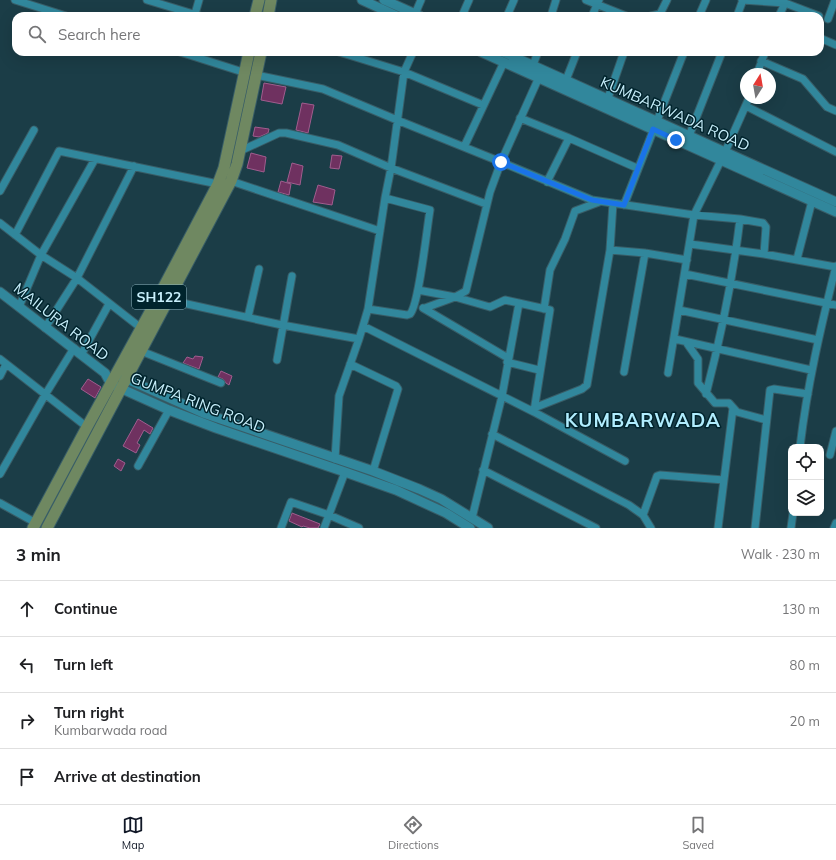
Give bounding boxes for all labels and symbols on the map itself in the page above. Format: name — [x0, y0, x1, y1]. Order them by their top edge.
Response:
north arrow — [740, 68, 776, 104]
street label: KUMBARWADA ROAD — [598, 72, 753, 155]
route end — [667, 131, 685, 149]
route start — [492, 153, 510, 171]
street label: MAILURA ROAD — [10, 279, 113, 365]
road number: SH122 — [132, 285, 186, 309]
street label: GUMPA RING ROAD — [128, 368, 268, 437]
district label: KUMBARWADA — [565, 408, 721, 432]

